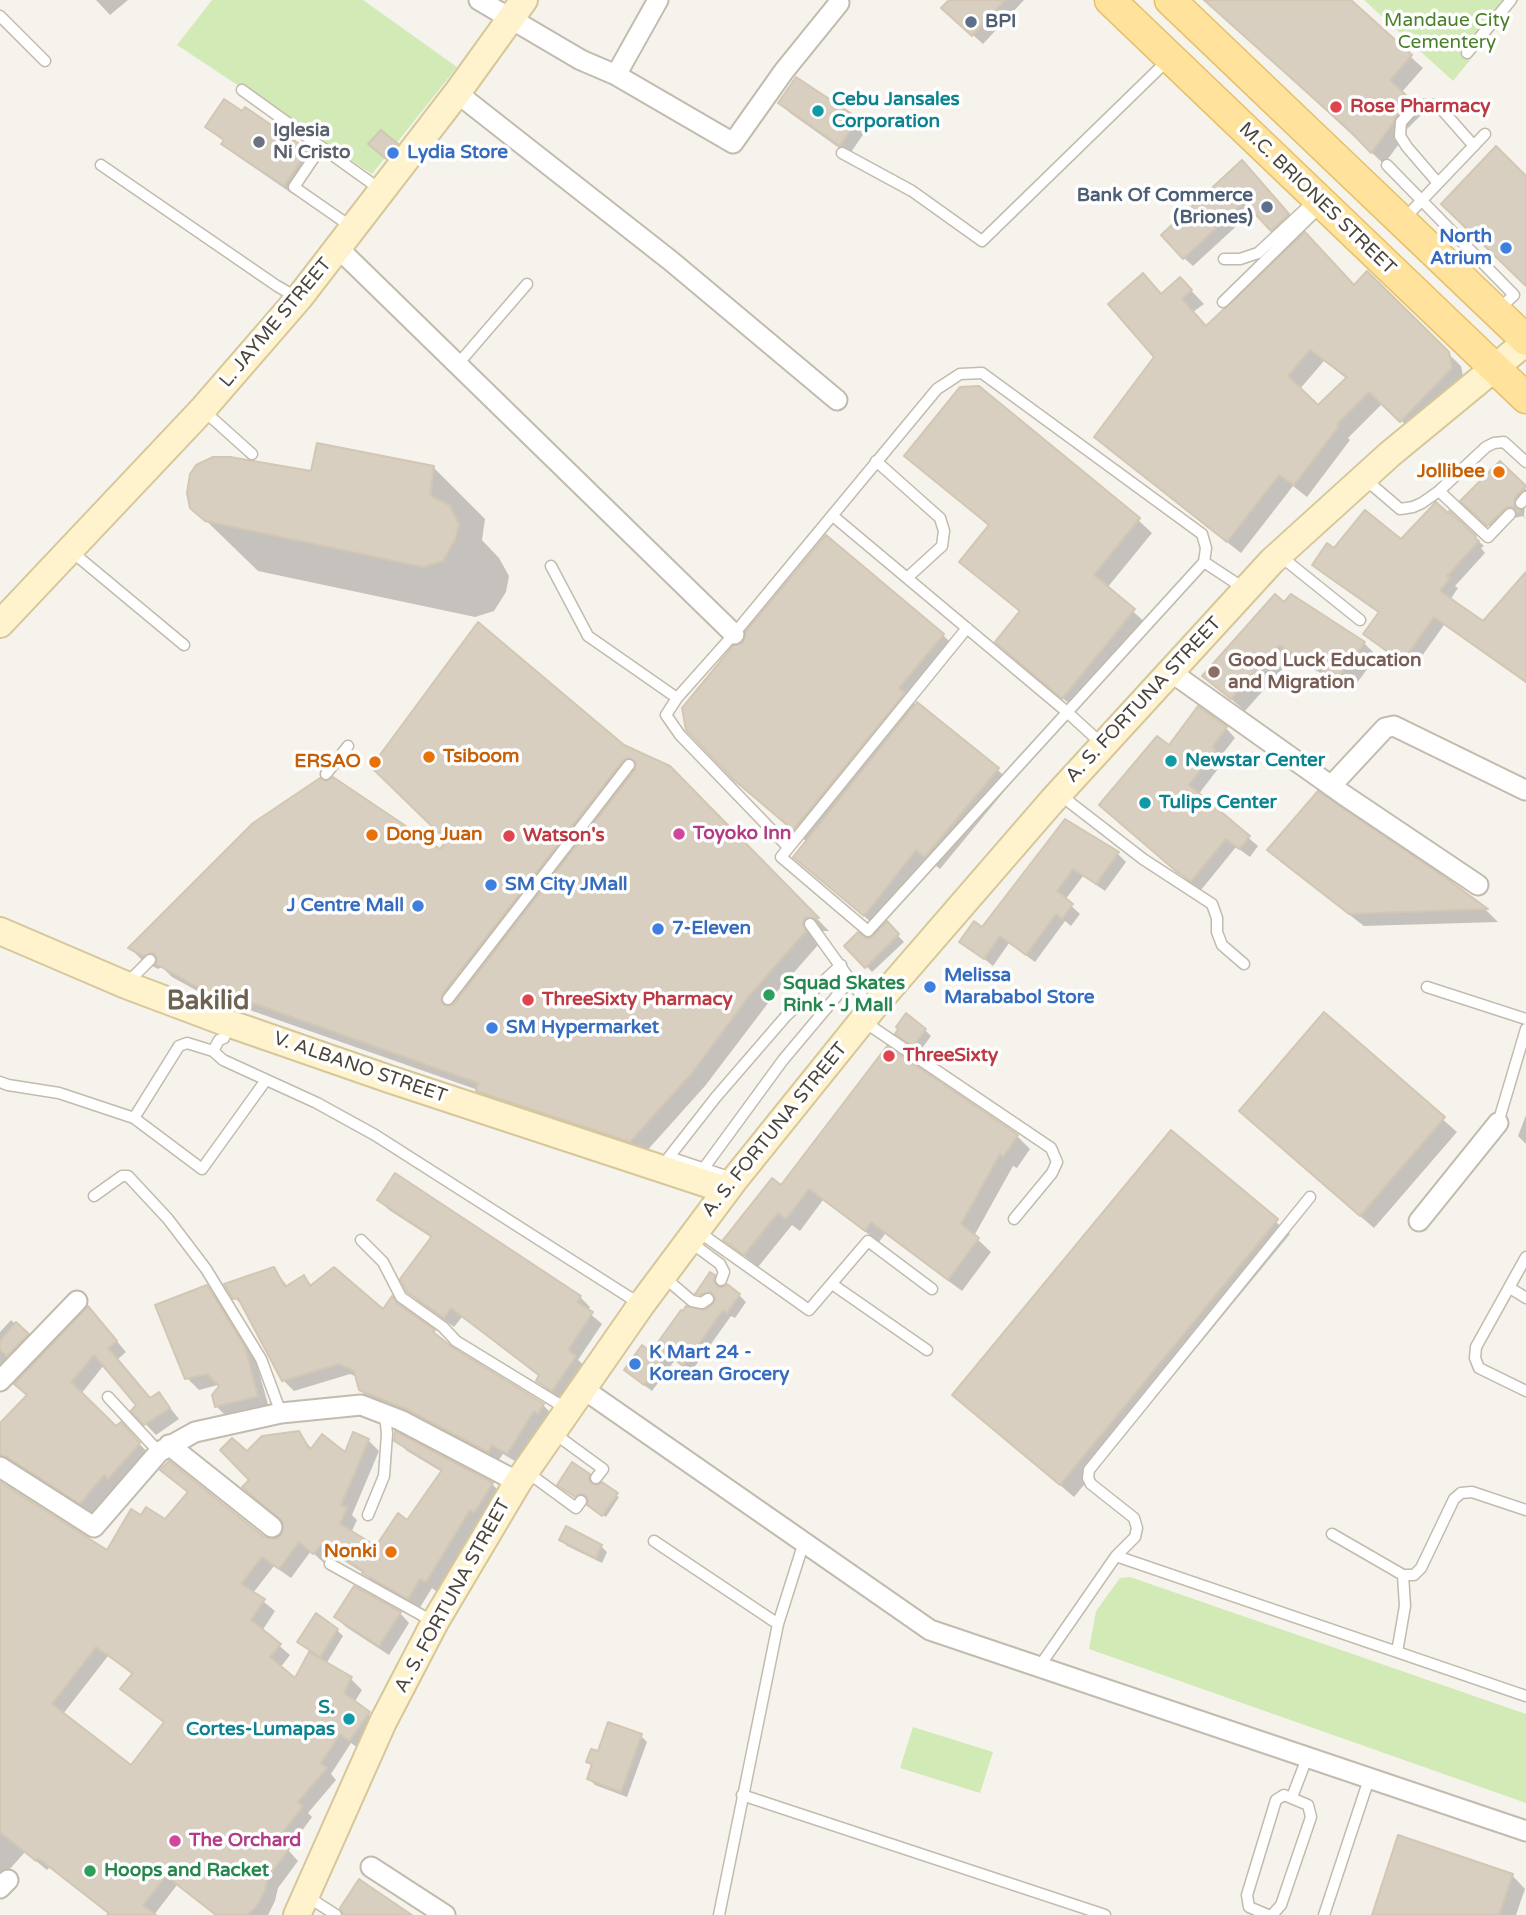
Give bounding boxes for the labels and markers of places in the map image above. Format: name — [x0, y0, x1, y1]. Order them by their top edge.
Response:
place label: BPI — [985, 11, 1016, 33]
marker: BPI — [963, 14, 979, 30]
place label: Cebu Jansales Corporation — [832, 89, 960, 133]
place label: Rose Pharmacy — [1350, 96, 1491, 118]
marker: Rose Pharmacy — [1328, 99, 1344, 115]
marker: Cebu Jansales Corporation — [810, 103, 826, 119]
place label: Iglesia Ni Cristo — [273, 120, 351, 164]
marker: Iglesia Ni Cristo — [251, 134, 267, 150]
place label: Lydia Store — [407, 142, 508, 164]
marker: Lydia Store — [385, 145, 401, 161]
place label: Bank Of Commerce (Briones) — [1077, 185, 1253, 229]
marker: Bank Of Commerce (Briones) — [1259, 199, 1275, 215]
place label: North Atrium — [1430, 226, 1492, 270]
marker: North Atrium — [1498, 240, 1514, 256]
place label: Jollibee — [1417, 461, 1485, 483]
marker: Jollibee — [1491, 464, 1507, 480]
place label: Good Luck Education and Migration — [1228, 650, 1421, 694]
marker: Good Luck Education and Migration — [1206, 664, 1222, 680]
place label: Tsiboom — [443, 746, 520, 768]
marker: Tsiboom — [421, 749, 437, 765]
place label: Newstar Center — [1185, 750, 1325, 772]
place label: ERSAO — [294, 751, 361, 773]
marker: Newstar Center — [1163, 753, 1179, 769]
marker: ERSAO — [367, 754, 383, 770]
place label: Tulips Center — [1159, 792, 1277, 814]
marker: Tulips Center — [1137, 795, 1153, 811]
place label: Toyoko Inn — [693, 823, 791, 845]
place label: Dong Juan — [386, 824, 483, 846]
place label: Watson's — [523, 825, 605, 847]
marker: Toyoko Inn — [671, 826, 687, 842]
marker: Dong Juan — [364, 827, 380, 843]
marker: Watson's — [501, 828, 517, 844]
place label: SM City JMall — [505, 874, 628, 896]
marker: SM City JMall — [483, 877, 499, 893]
place label: J Centre Mall — [287, 895, 404, 917]
marker: J Centre Mall — [410, 898, 426, 914]
place label: 7-Eleven — [672, 918, 751, 940]
marker: 7-Eleven — [650, 921, 666, 937]
place label: Melissa Marababol Store — [944, 965, 1095, 1009]
place label: Squad Skates Rink - J Mall — [783, 973, 905, 1017]
marker: Melissa Marababol Store — [922, 979, 938, 995]
marker: Squad Skates Rink - J Mall — [761, 987, 777, 1003]
place label: ThreeSixty Pharmacy — [542, 989, 733, 1011]
marker: ThreeSixty Pharmacy — [520, 992, 536, 1008]
place label: SM Hypermarket — [506, 1017, 659, 1039]
marker: SM Hypermarket — [484, 1020, 500, 1036]
place label: ThreeSixty — [903, 1045, 998, 1067]
marker: ThreeSixty — [881, 1048, 897, 1064]
place label: K Mart 24 - Korean Grocery — [649, 1342, 789, 1386]
marker: K Mart 24 - Korean Grocery — [627, 1356, 643, 1372]
place label: Nonki — [324, 1541, 377, 1563]
marker: Nonki — [383, 1544, 399, 1560]
place label: S. Cortes-Lumapas — [186, 1697, 335, 1741]
marker: S. Cortes-Lumapas — [341, 1711, 357, 1727]
place label: The Orchard — [189, 1830, 301, 1852]
marker: The Orchard — [167, 1833, 183, 1849]
place label: Hoops and Racket — [104, 1860, 269, 1882]
marker: Hoops and Racket — [82, 1863, 98, 1879]

